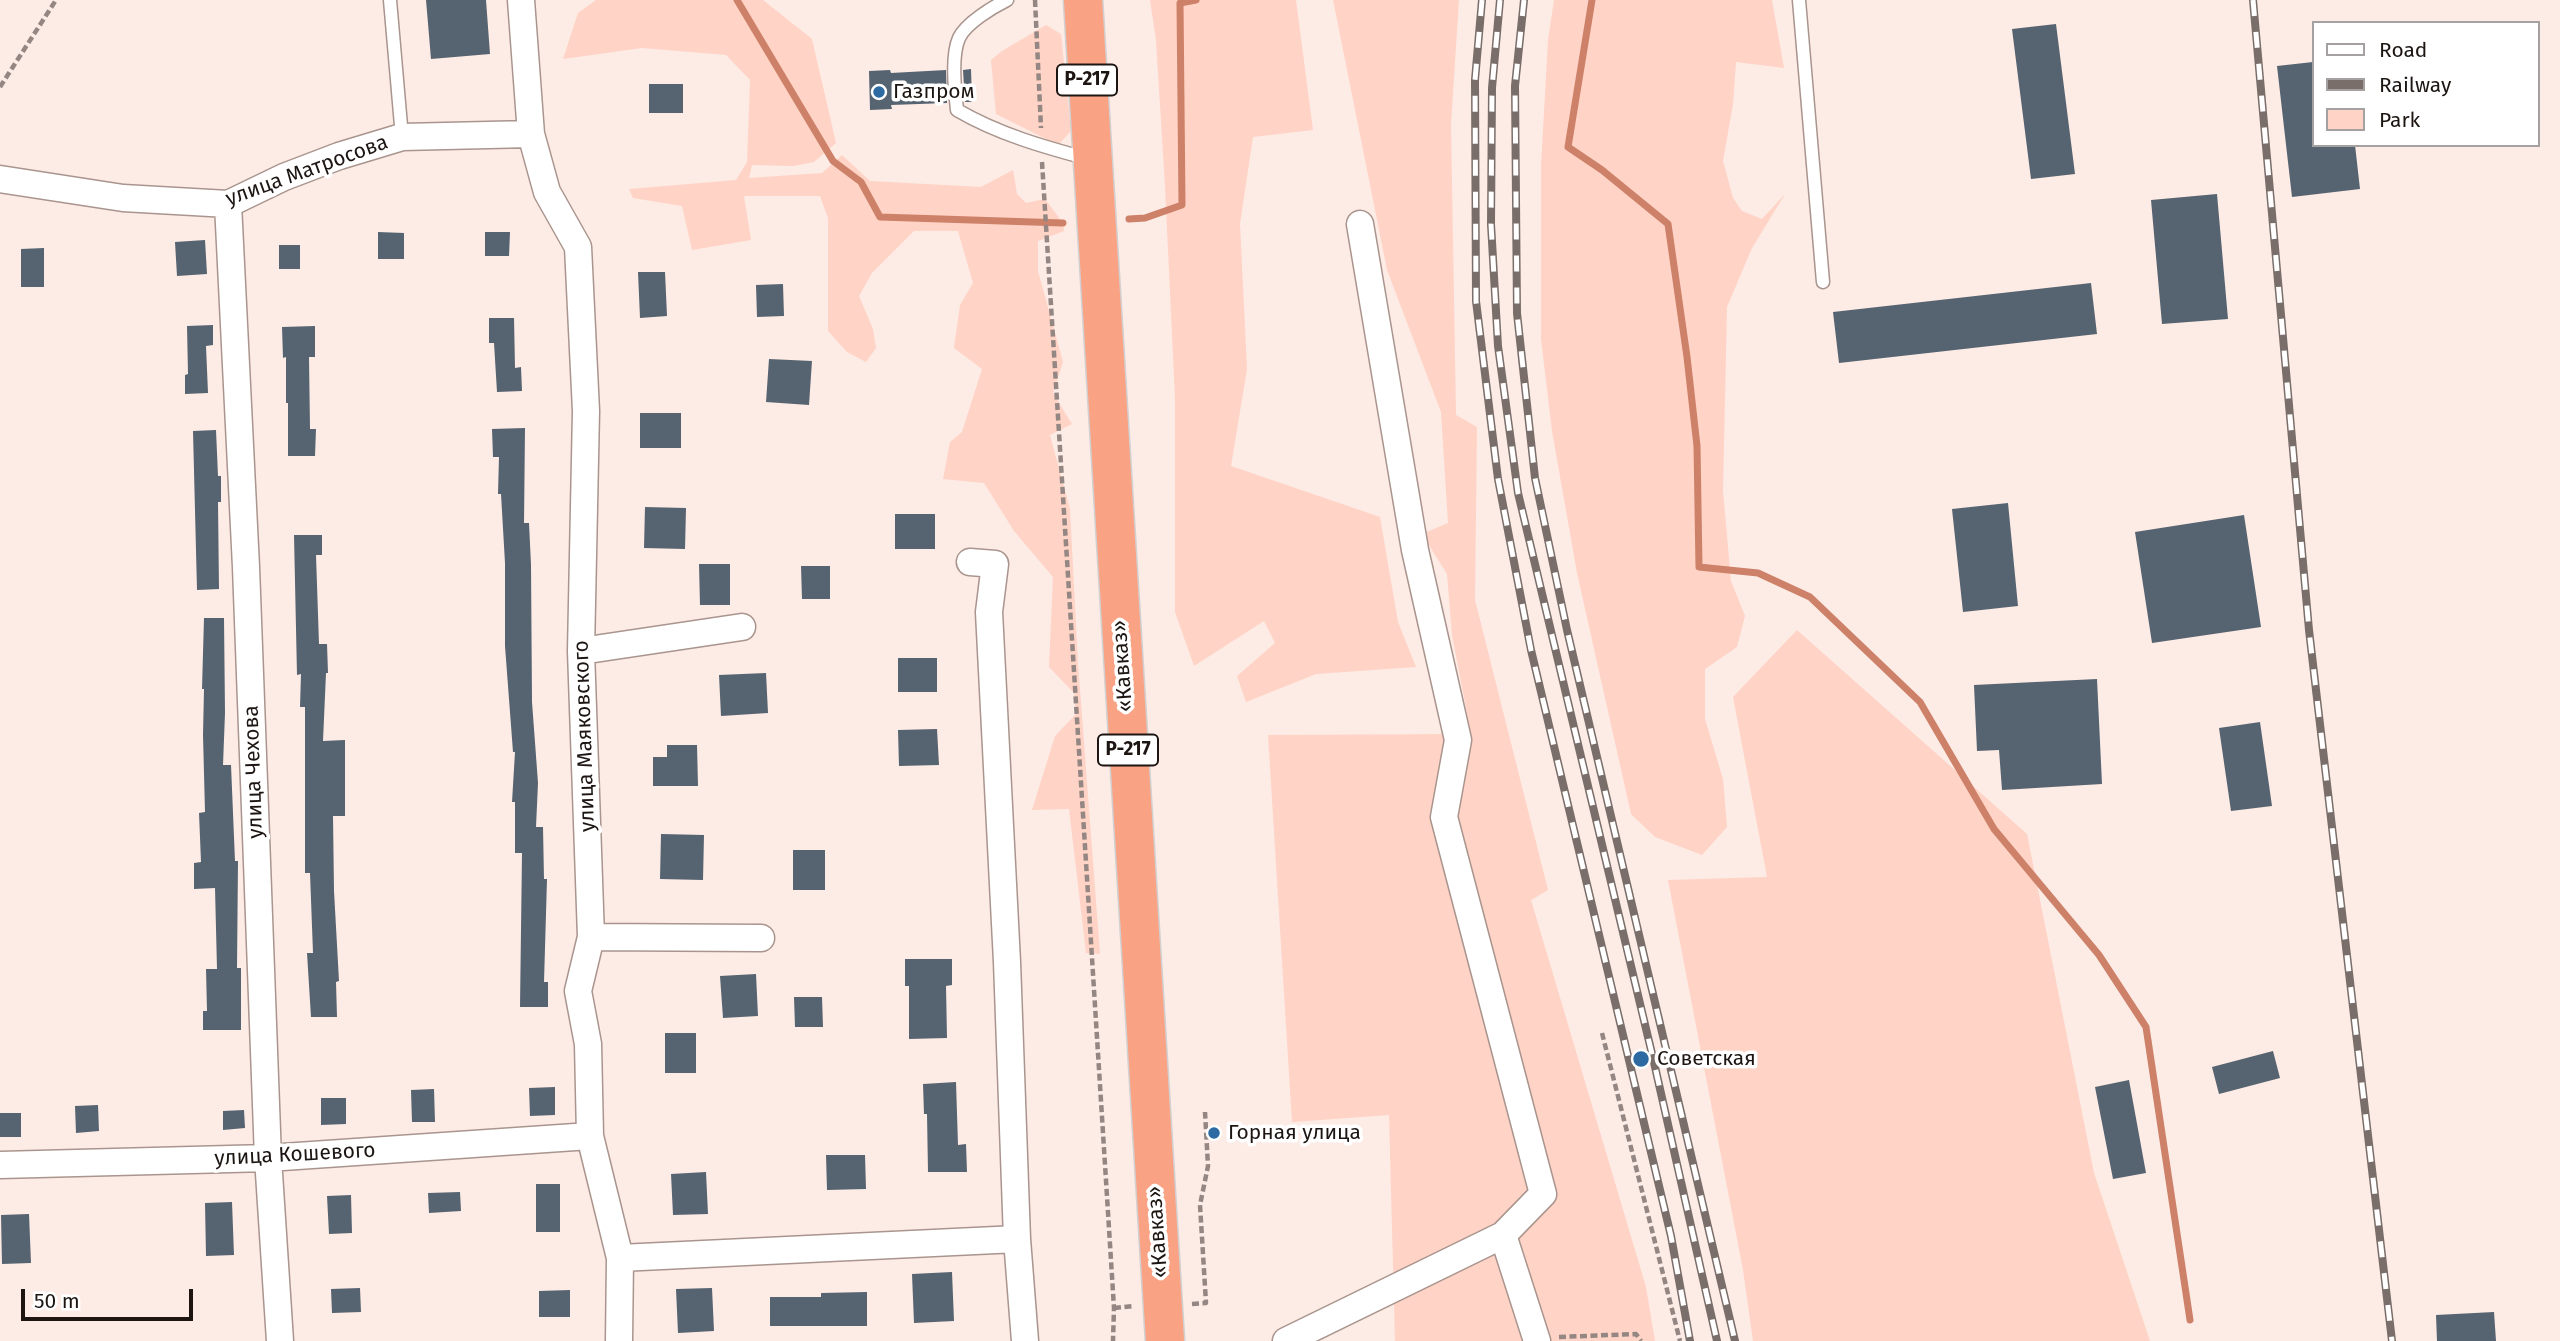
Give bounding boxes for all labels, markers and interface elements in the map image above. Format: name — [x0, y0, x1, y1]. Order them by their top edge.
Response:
legend — [2312, 21, 2539, 147]
text: Road — [2379, 37, 2427, 63]
road number: Р-217 — [1057, 64, 1117, 96]
text: Railway — [2379, 72, 2451, 98]
place label: Газпром — [893, 79, 975, 105]
marker: Газпром — [871, 84, 887, 100]
text: Park — [2379, 107, 2420, 133]
street label: улица Матросова — [223, 130, 391, 212]
street label: «Кавказ» — [1107, 619, 1139, 713]
street label: улица Маяковского — [569, 640, 601, 832]
street label: улица Чехова — [239, 705, 269, 839]
road number: Р-217 — [1098, 734, 1158, 765]
place label: Советская — [1657, 1046, 1756, 1072]
marker: Советская — [1631, 1049, 1651, 1069]
place label: Горная улица — [1228, 1120, 1361, 1146]
marker: Горная улица — [1206, 1125, 1222, 1141]
street label: улица Кошевого — [214, 1138, 376, 1172]
street label: «Кавказ» — [1142, 1185, 1174, 1279]
scale bar — [24, 1274, 196, 1318]
text: 50 m — [34, 1288, 80, 1314]

